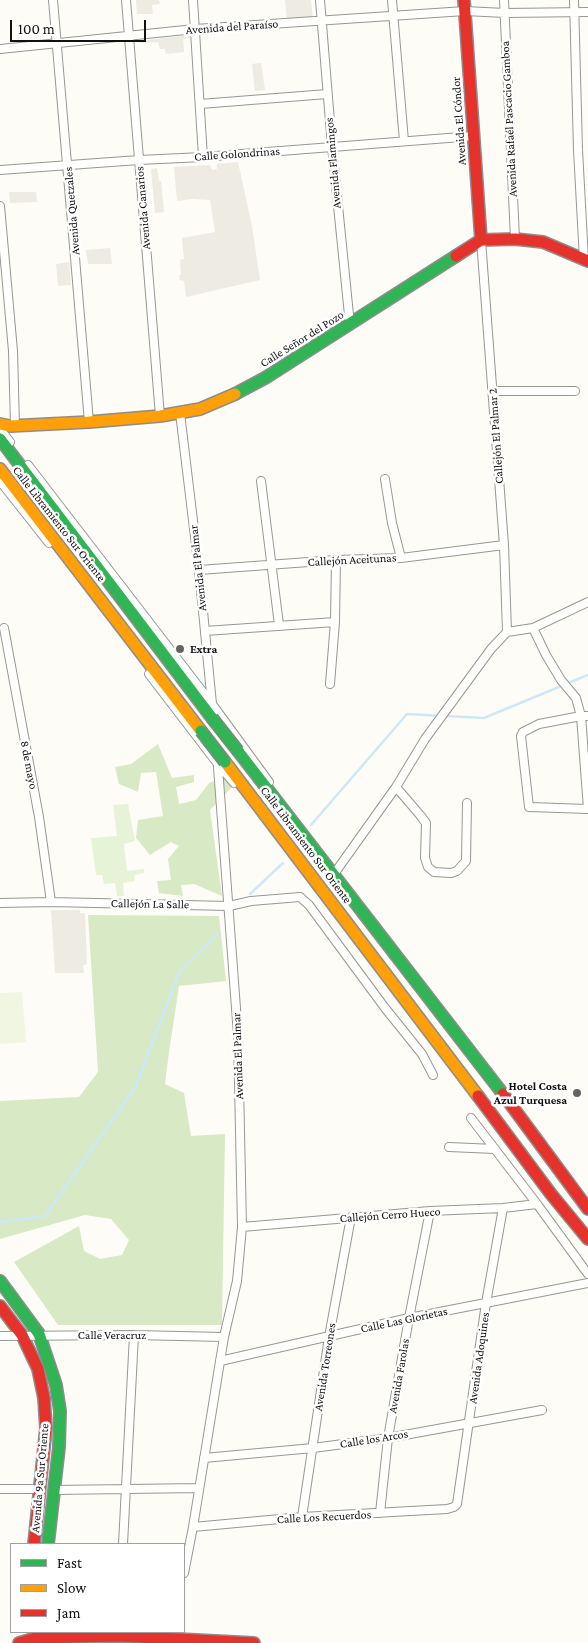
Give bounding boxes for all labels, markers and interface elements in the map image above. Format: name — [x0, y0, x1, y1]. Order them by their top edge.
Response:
scale bar — [12, 10, 149, 42]
street label: Avenida del Paraíso — [185, 17, 279, 37]
text: 100 m — [18, 21, 55, 37]
street label: Avenida Rafaél Pascacio Gamboa — [498, 41, 520, 197]
street label: Avenida El Cóndor — [449, 76, 469, 166]
street label: Avenida Flamingos — [322, 117, 344, 209]
street label: Calle Golondrinas — [194, 144, 280, 164]
street label: Avenida Quetzales — [61, 166, 83, 256]
street label: Avenida Canarios — [132, 166, 154, 250]
street label: Calle Señor del Pozo — [257, 307, 347, 371]
street label: Callejón El Palmar 2 — [485, 388, 507, 484]
street label: Calle Libramiento Sur Oriente — [9, 463, 109, 585]
street label: Avenida El Palmar — [186, 524, 210, 612]
street label: Callejón Aceitunas — [307, 550, 397, 570]
place label: Extra — [190, 642, 217, 656]
marker: Extra — [174, 643, 186, 655]
street label: 8 de mayo — [17, 740, 41, 790]
street label: Calle Libramiento Sur Oriente — [257, 784, 355, 906]
street label: Callejón La Salle — [111, 896, 189, 912]
street label: Avenida El Palmar — [229, 1012, 247, 1100]
place label: Hotel Costa Azul Turquesa — [494, 1079, 567, 1107]
marker: Hotel Costa Azul Turquesa — [571, 1087, 583, 1099]
street label: Callejón Cerro Hueco — [339, 1204, 441, 1226]
street label: Calle Las Glorietas — [359, 1304, 449, 1336]
street label: Avenida Adoquines — [465, 1311, 493, 1405]
street label: Avenida Torreones — [311, 1322, 339, 1412]
street label: Calle Veracruz — [78, 1328, 146, 1342]
street label: Avenida Farolas — [385, 1338, 413, 1414]
street label: Avenida 9a Sur Oriente — [28, 1423, 52, 1533]
street label: Calle los Arcos — [339, 1427, 409, 1451]
street label: Calle Los Recuerdos — [276, 1507, 372, 1527]
legend — [10, 1543, 185, 1633]
text: Fast — [57, 1555, 82, 1571]
text: Slow — [57, 1580, 86, 1596]
text: Jam — [57, 1605, 80, 1621]

